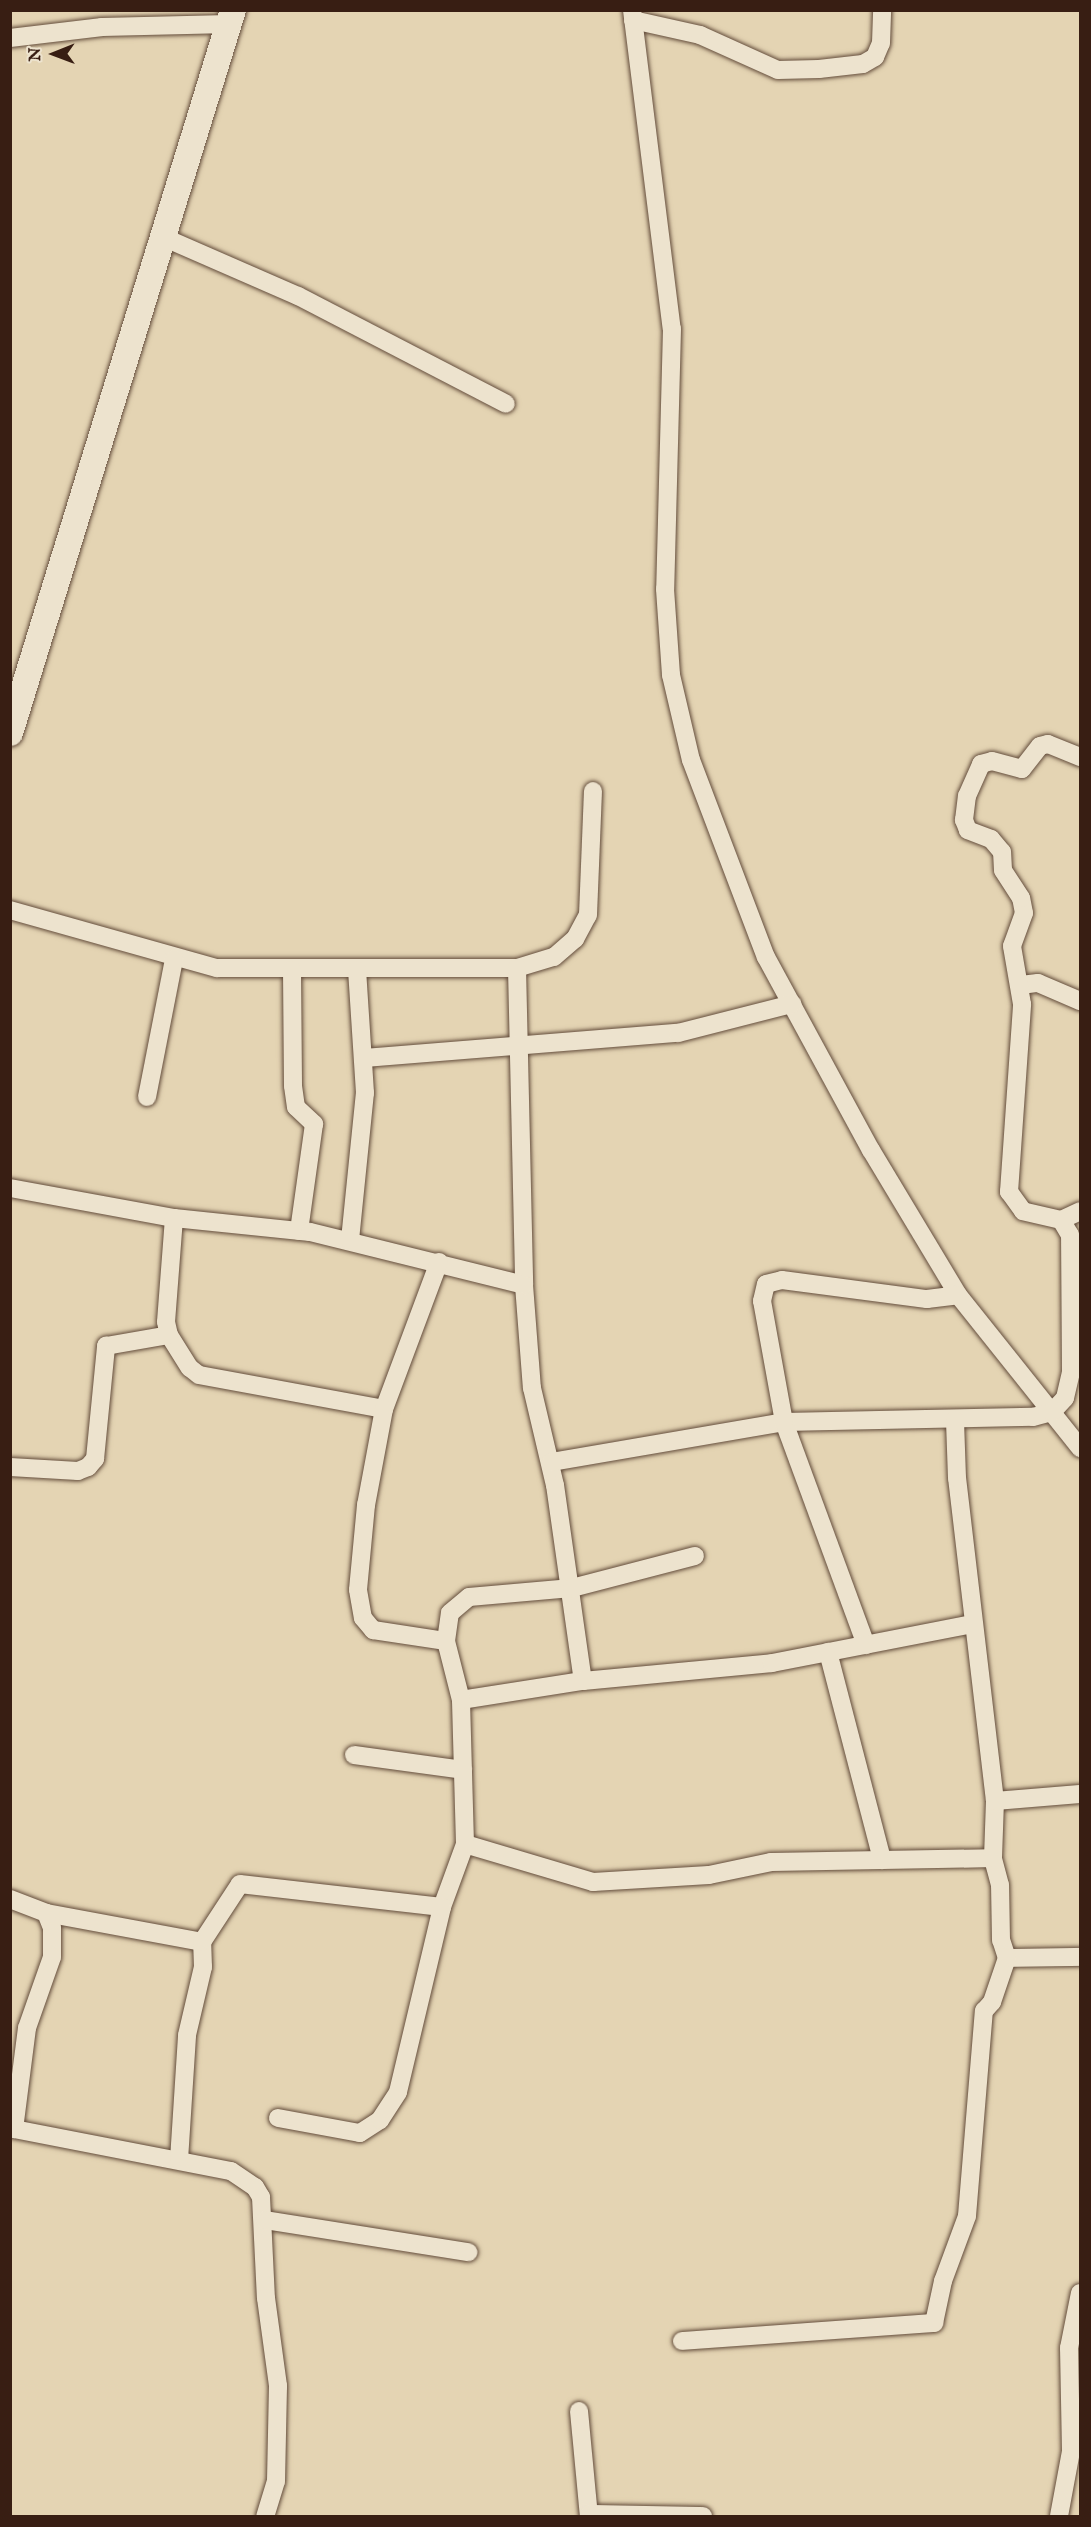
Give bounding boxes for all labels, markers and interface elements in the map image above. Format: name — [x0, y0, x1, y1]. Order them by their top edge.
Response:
north arrow — [24, 24, 84, 84]
text: N — [26, 47, 46, 61]

